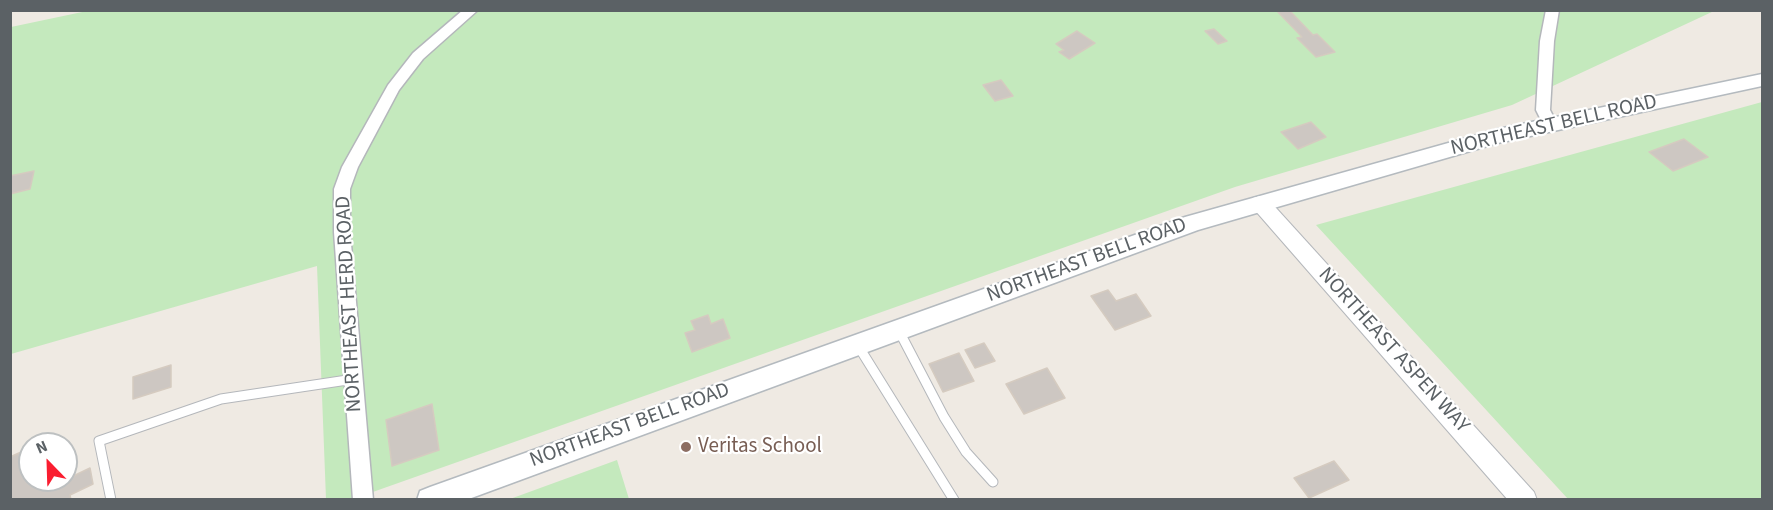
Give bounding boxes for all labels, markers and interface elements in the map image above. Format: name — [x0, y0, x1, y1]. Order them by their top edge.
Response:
street label: NORTHEAST BELL ROAD — [1448, 90, 1660, 162]
street label: NORTHEAST HERD ROAD — [332, 195, 368, 413]
street label: NORTHEAST BELL ROAD — [984, 213, 1190, 309]
street label: NORTHEAST ASPEN WAY — [1312, 263, 1474, 439]
street label: NORTHEAST BELL ROAD — [527, 378, 733, 474]
north arrow — [18, 432, 78, 492]
place label: Veritas School — [698, 434, 822, 460]
text: N — [33, 435, 51, 459]
marker: Veritas School — [679, 440, 693, 454]

